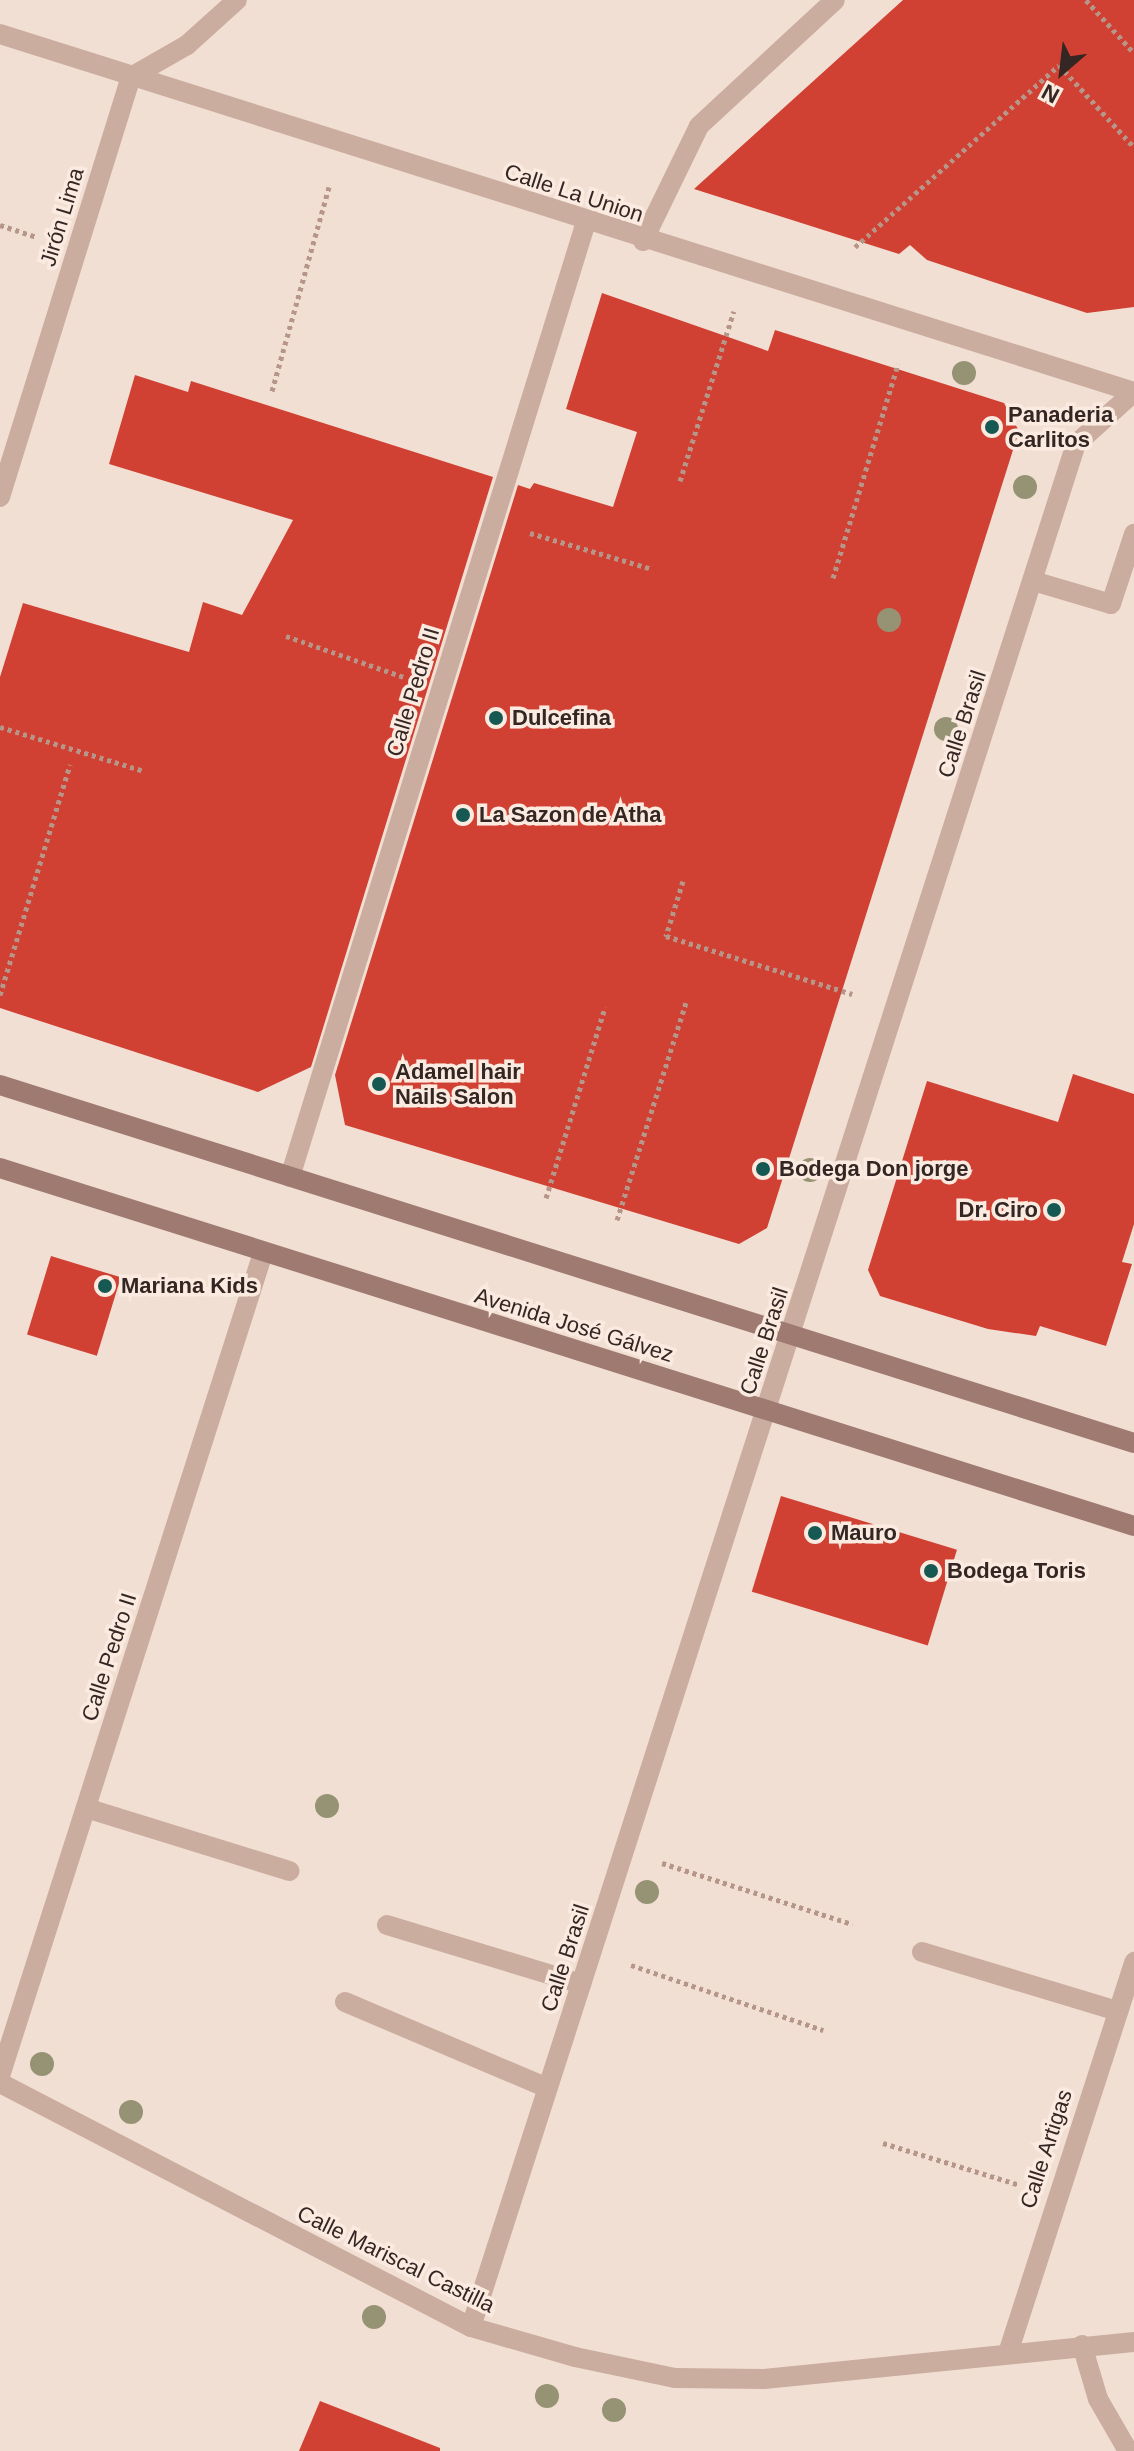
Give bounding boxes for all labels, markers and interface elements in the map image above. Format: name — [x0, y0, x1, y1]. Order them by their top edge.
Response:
north arrow — [1022, 32, 1102, 112]
text: N — [1038, 79, 1063, 108]
street label: Calle La Union — [501, 158, 647, 228]
street label: Jirón Lima — [35, 165, 89, 269]
place label: Panaderia Carlitos — [1008, 401, 1113, 452]
marker: Panaderia Carlitos — [983, 418, 1001, 436]
street label: Calle Pedro II — [381, 624, 445, 760]
street label: Calle Brasil — [932, 667, 992, 781]
place label: Dulcefina — [512, 705, 611, 731]
marker: Dulcefina — [487, 709, 505, 727]
place label: La Sazon de Atha — [479, 802, 662, 828]
marker: La Sazon de Atha — [454, 806, 472, 824]
place label: Adamel hair Nails Salon — [395, 1058, 521, 1110]
marker: Adamel hair Nails Salon — [370, 1075, 388, 1093]
place label: Bodega Don jorge — [779, 1156, 968, 1182]
marker: Bodega Don jorge — [754, 1160, 772, 1178]
place label: Dr. Ciro — [959, 1197, 1038, 1223]
marker: Dr. Ciro — [1045, 1201, 1063, 1219]
place label: Mariana Kids — [121, 1273, 258, 1299]
marker: Mariana Kids — [96, 1277, 114, 1295]
street label: Avenida José Gálvez — [472, 1282, 676, 1368]
street label: Calle Brasil — [734, 1284, 794, 1398]
place label: Mauro — [831, 1520, 897, 1546]
marker: Mauro — [806, 1524, 824, 1542]
place label: Bodega Toris — [947, 1558, 1086, 1584]
marker: Bodega Toris — [922, 1562, 940, 1580]
street label: Calle Pedro II — [76, 1590, 142, 1724]
street label: Calle Brasil — [535, 1901, 595, 2015]
street label: Calle Artigas — [1014, 2086, 1078, 2212]
street label: Calle Mariscal Castilla — [293, 2200, 499, 2318]

